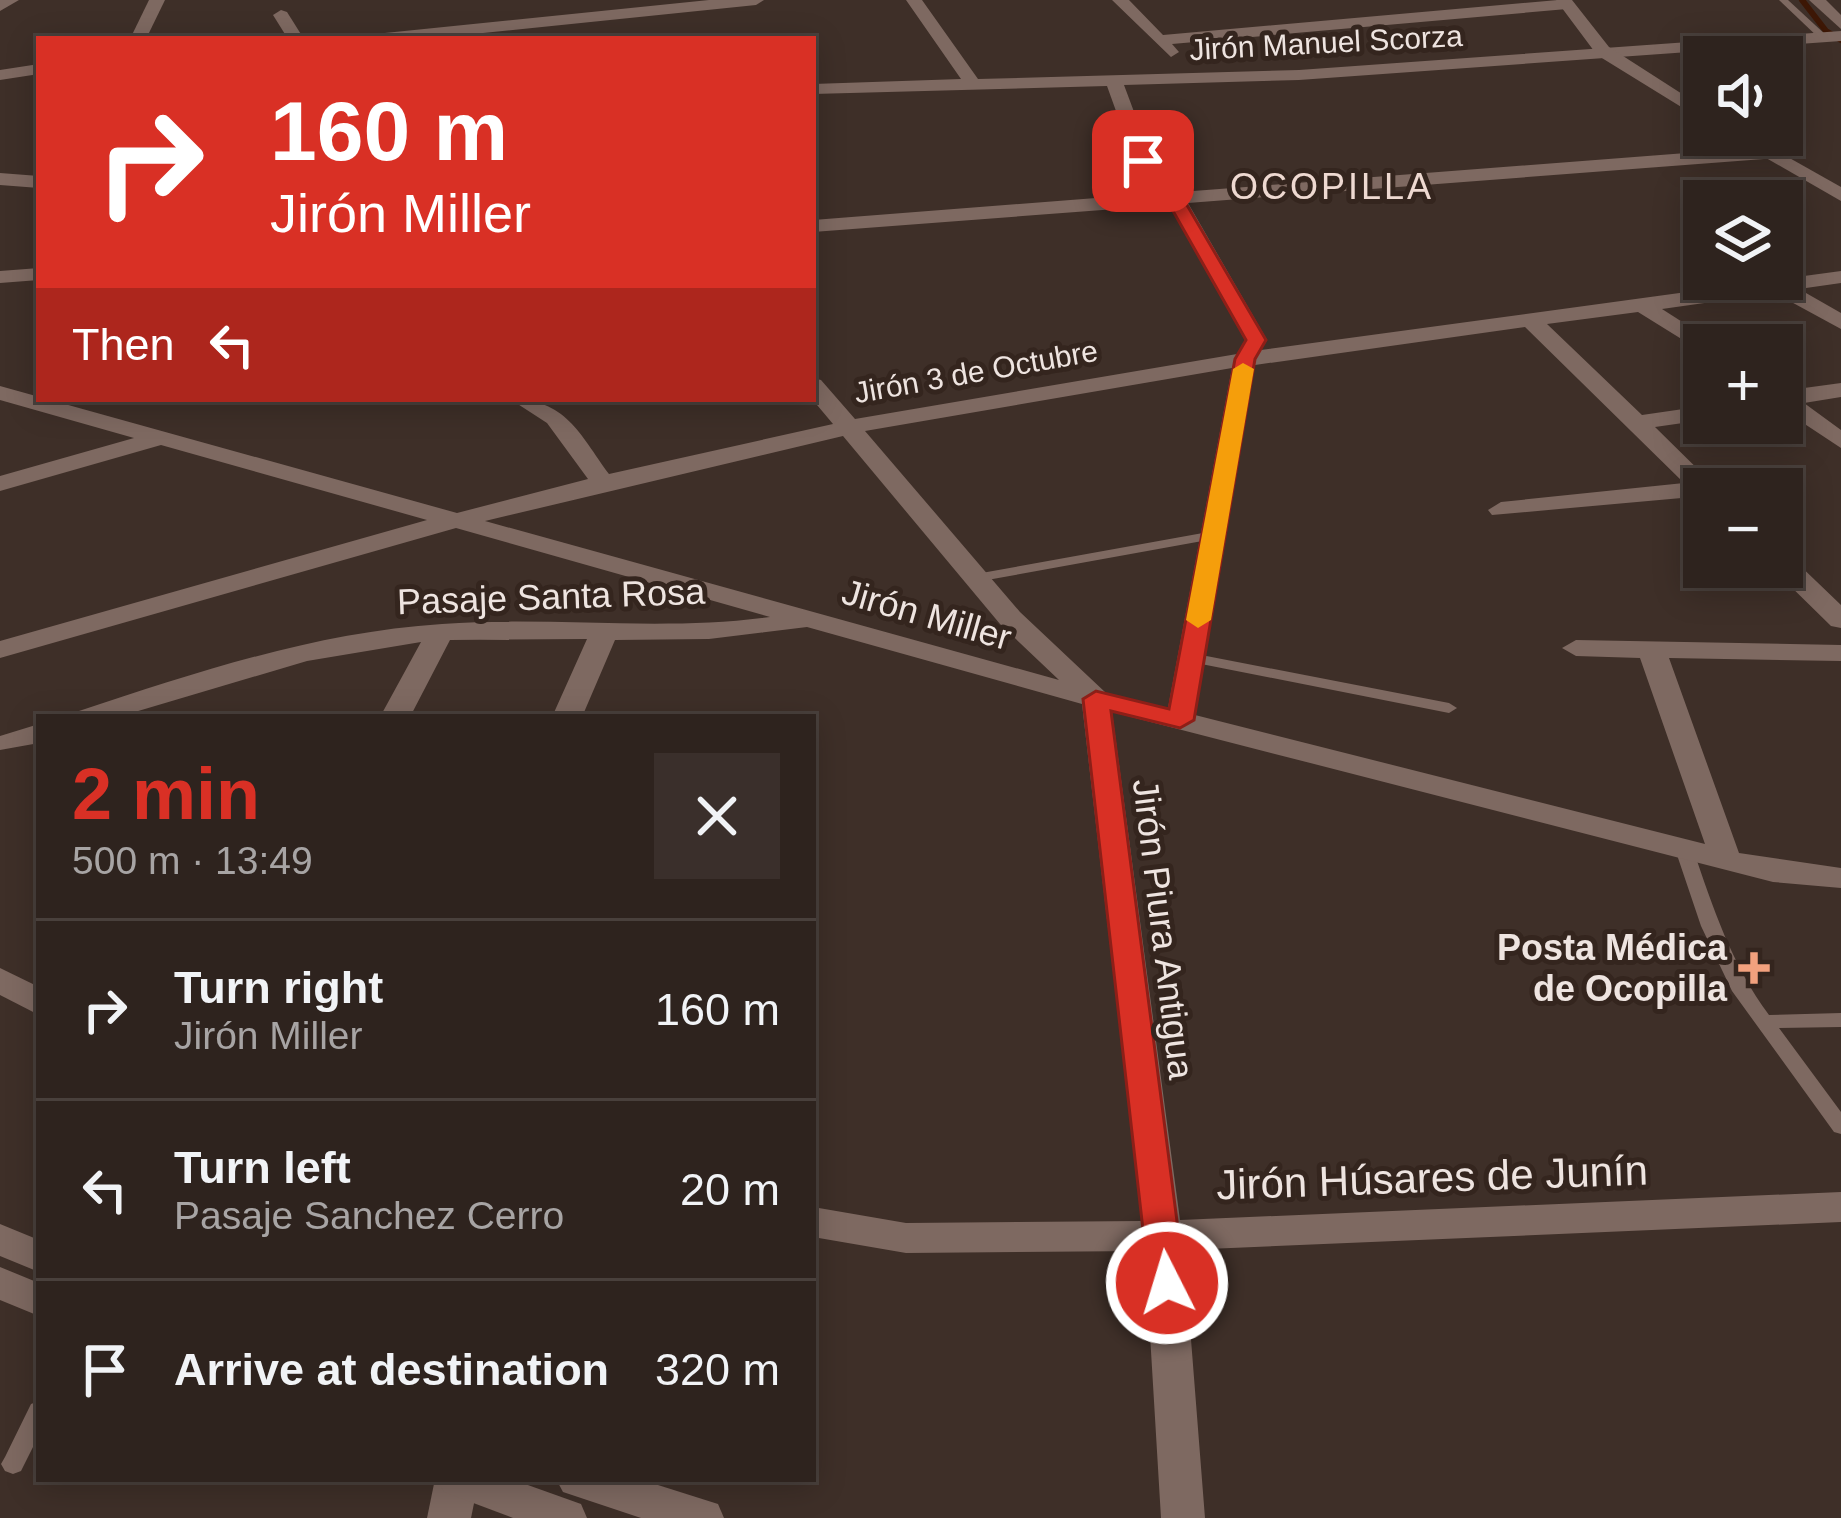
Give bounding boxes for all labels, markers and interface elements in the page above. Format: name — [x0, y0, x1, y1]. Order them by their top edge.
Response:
street label: Jirón Manuel Scorza — [1189, 19, 1464, 66]
map controls — [1683, 36, 1803, 588]
button: sound — [1683, 36, 1803, 156]
icon: right — [72, 84, 228, 240]
text: 160 m — [270, 84, 508, 178]
pin — [1092, 110, 1194, 212]
icon: arrive — [1110, 128, 1176, 194]
district label: OCOPILLA — [1230, 166, 1434, 207]
button: layers — [1683, 180, 1803, 300]
text: Jirón Miller — [270, 183, 531, 243]
icon: left — [199, 312, 265, 378]
text: Then — [72, 319, 175, 370]
button: + — [1683, 324, 1803, 444]
street label: Jirón 3 de Octubre — [852, 334, 1100, 409]
button: − — [1683, 468, 1803, 588]
street label: Pasaje Santa Rosa — [396, 571, 707, 622]
street label: Jirón Miller — [838, 571, 1016, 658]
button: close — [654, 753, 780, 879]
text: 2 min — [72, 754, 260, 834]
street label: Jirón Piura Antigua — [1125, 777, 1202, 1082]
text: 500 m · 13:49 — [72, 839, 313, 882]
place label: Posta Médica de Ocopilla — [1497, 927, 1728, 1009]
marker: Posta Médica de Ocopilla — [1738, 952, 1770, 984]
text: Turn right — [174, 962, 383, 1013]
icon: right — [72, 977, 138, 1043]
text: 160 m — [655, 984, 780, 1035]
text: Jirón Miller — [174, 1014, 363, 1057]
text: Turn left — [174, 1142, 351, 1193]
street label: Jirón Húsares de Junín — [1215, 1146, 1649, 1209]
icon: left — [72, 1157, 138, 1223]
text: 20 m — [680, 1164, 780, 1215]
text: Pasaje Sanchez Cerro — [174, 1194, 564, 1237]
position arrow — [1104, 1220, 1230, 1346]
icon: arrive — [72, 1337, 138, 1403]
text: Arrive at destination — [174, 1344, 609, 1395]
text: 320 m — [655, 1344, 780, 1395]

